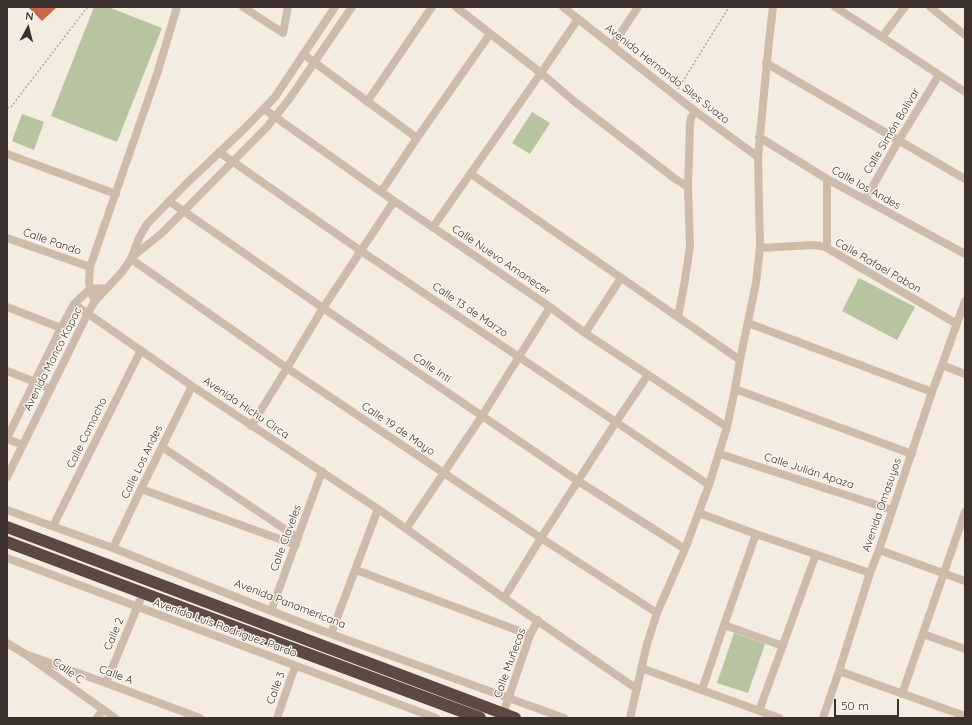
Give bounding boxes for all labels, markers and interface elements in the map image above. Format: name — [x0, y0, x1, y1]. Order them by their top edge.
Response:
north arrow — [8, 8, 48, 48]
text: N — [25, 9, 34, 24]
street label: Avenida Hernando Siles Suazo — [602, 21, 732, 127]
street label: Calle Simón Bolívar — [861, 86, 923, 176]
street label: Calle los Andes — [829, 164, 903, 212]
street label: Calle Nuevo Amanecer — [449, 222, 553, 298]
street label: Calle Pando — [21, 226, 83, 258]
street label: Calle Rafael Pabon — [833, 236, 923, 296]
street label: Calle 13 de Marzo — [430, 280, 510, 340]
street label: Avenida Manco Kapac — [21, 305, 85, 413]
street label: Calle Inti — [410, 350, 454, 386]
street label: Avenida Hichu Circa — [200, 374, 292, 442]
street label: Calle Camacho — [64, 395, 110, 471]
street label: Calle 19 de Mayo — [359, 400, 437, 458]
street label: Calle Los Andes — [118, 423, 166, 501]
street label: Calle Julián Apaza — [762, 450, 856, 492]
street label: Avenida Omasuyos — [860, 456, 904, 554]
street label: Calle Claveles — [268, 503, 304, 573]
street label: Avenida Panamericana — [232, 577, 348, 631]
street label: Avenida Luis Rodriguez Pardo — [151, 596, 299, 660]
street label: Calle 2 — [101, 616, 127, 652]
street label: Calle Muñecas — [491, 626, 529, 700]
street label: Calle C — [50, 655, 86, 687]
street label: Calle A — [97, 663, 135, 687]
street label: Calle 3 — [264, 670, 288, 706]
scale bar — [836, 691, 901, 717]
text: 50 m — [841, 698, 869, 713]

